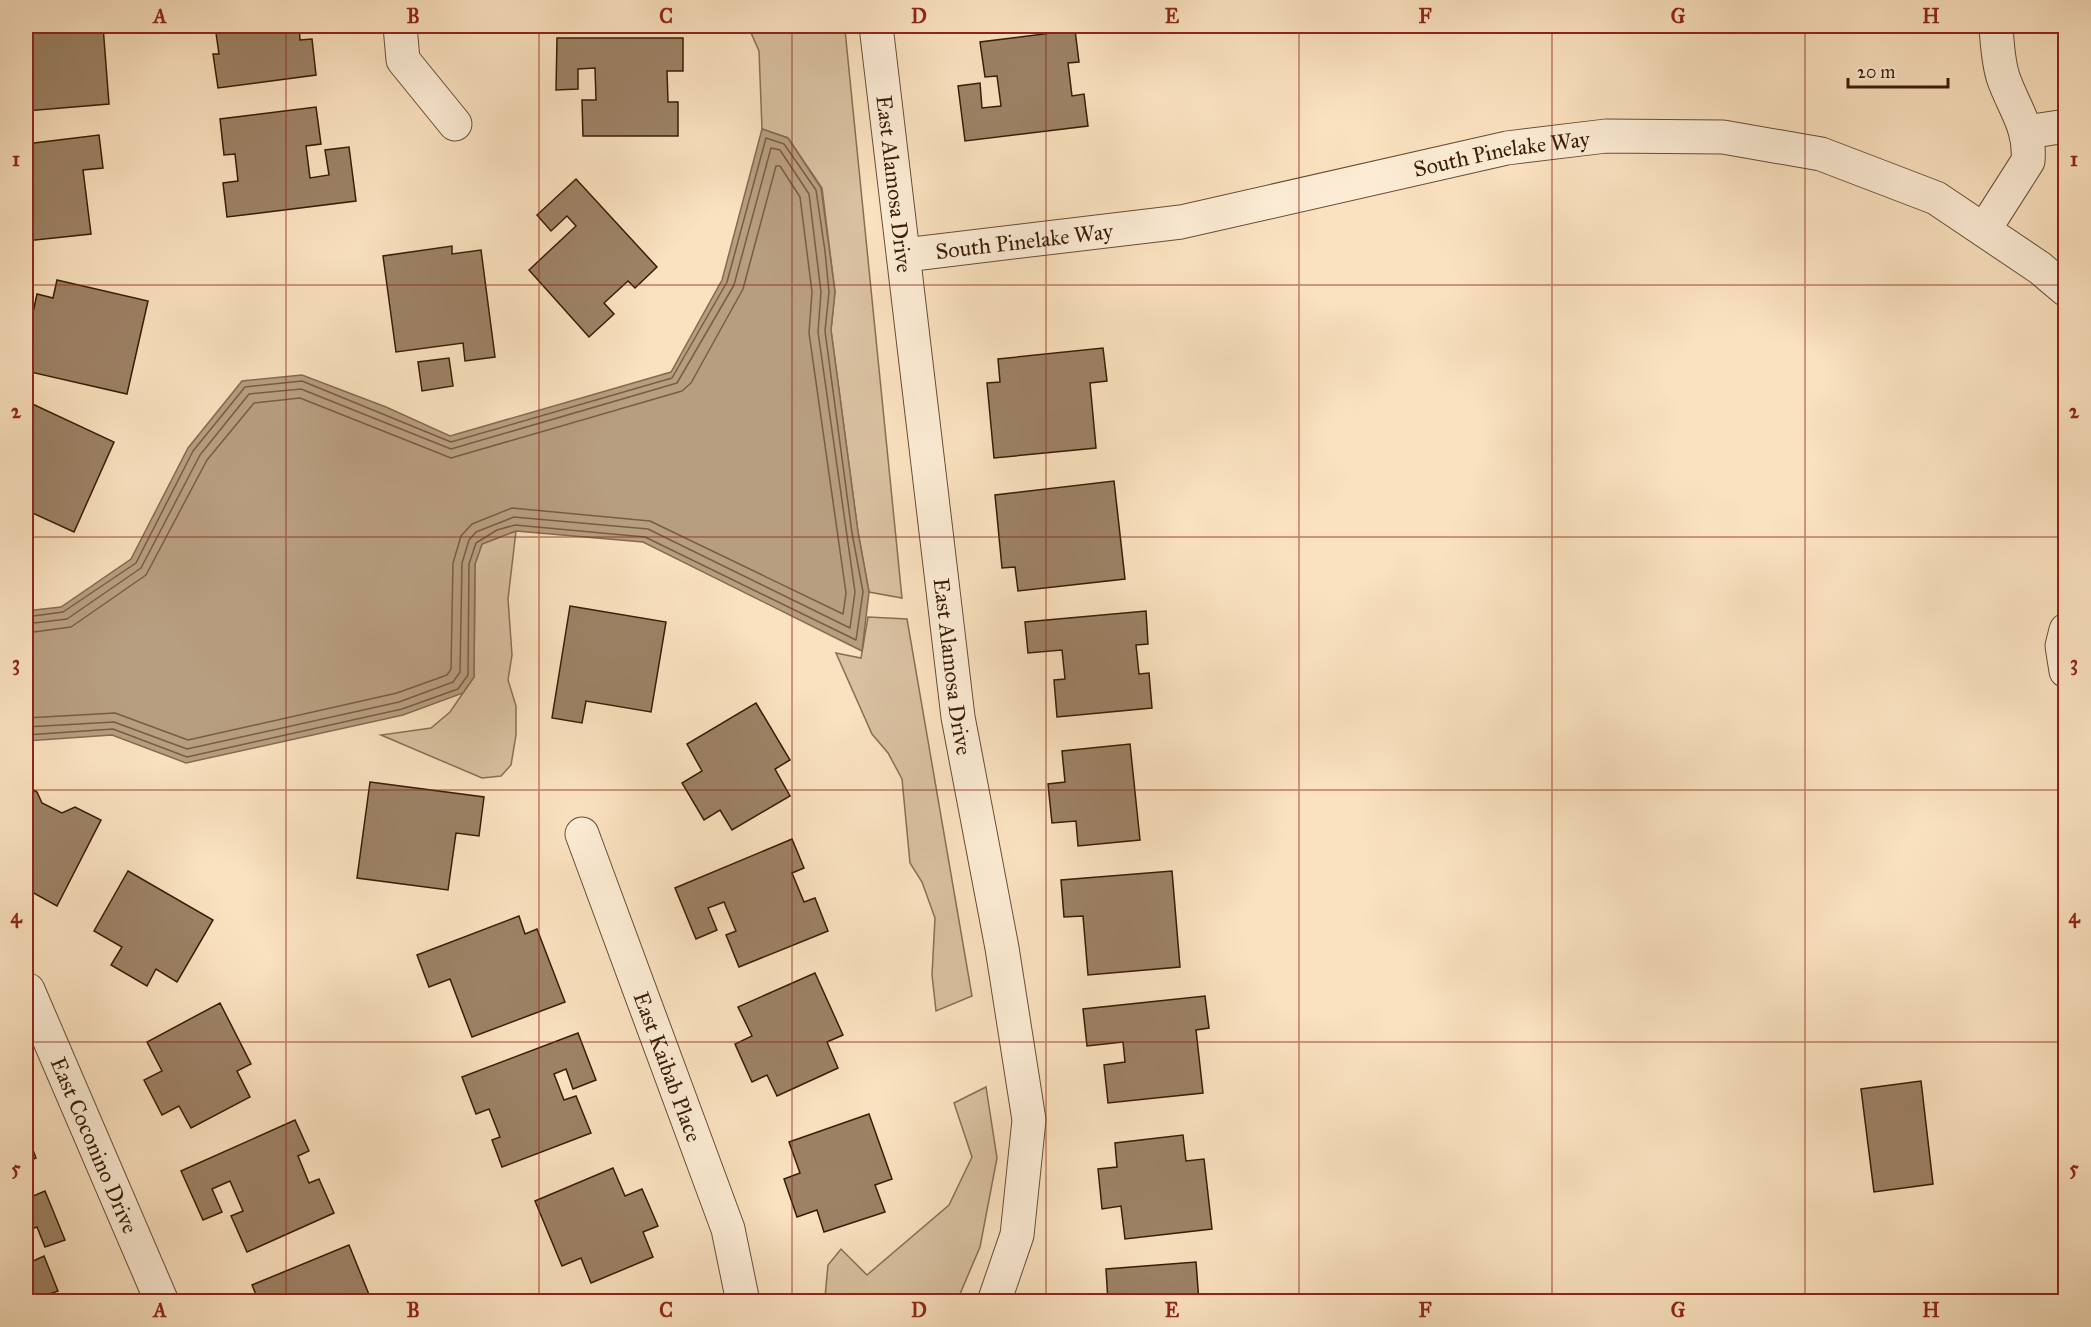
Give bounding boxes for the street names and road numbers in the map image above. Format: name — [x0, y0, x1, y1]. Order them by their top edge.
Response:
street label: East Alamosa Drive — [871, 94, 919, 274]
street label: South Pinelake Way — [1411, 125, 1592, 182]
street label: South Pinelake Way — [934, 217, 1115, 265]
street label: East Alamosa Drive — [928, 576, 978, 757]
street label: East Kaibab Place — [628, 988, 708, 1146]
street label: East Coconino Drive — [45, 1053, 144, 1237]

